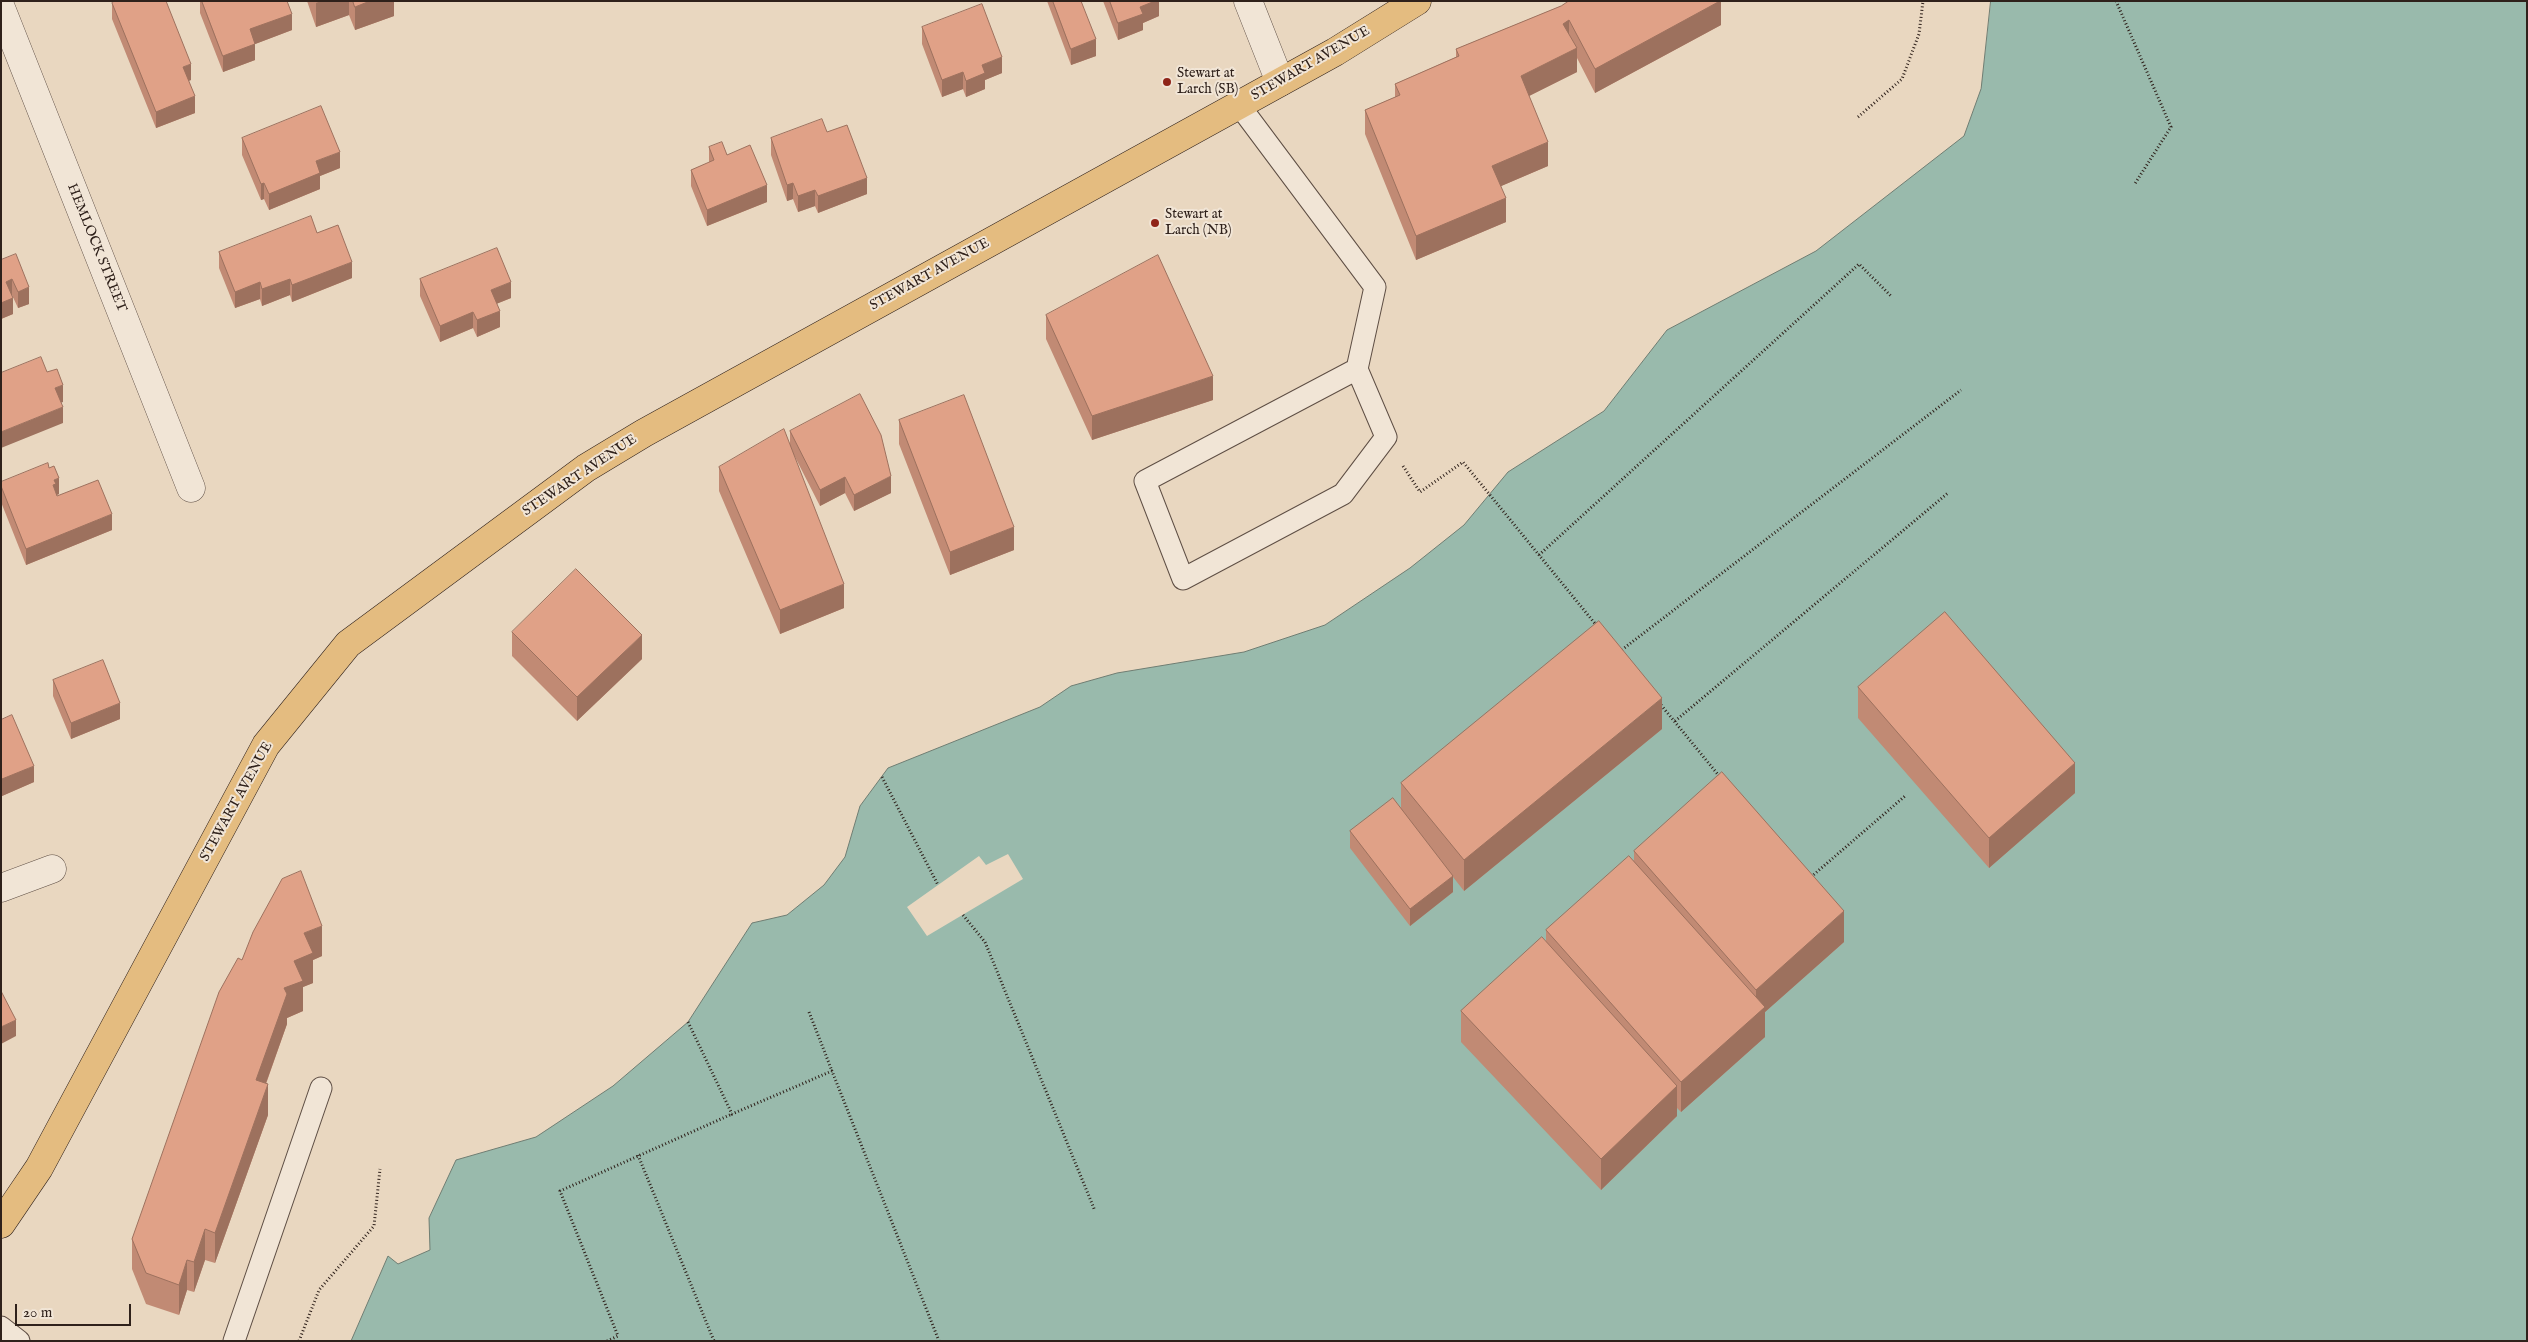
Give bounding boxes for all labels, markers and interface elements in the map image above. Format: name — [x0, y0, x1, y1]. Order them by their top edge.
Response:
street label: STEWART AVENUE — [1249, 23, 1373, 105]
place label: Stewart at Larch (SB) — [1177, 66, 1238, 98]
marker: Stewart at Larch (SB) — [1161, 76, 1173, 88]
street label: HEMLOCK STREET — [63, 181, 129, 315]
place label: Stewart at Larch (NB) — [1165, 207, 1232, 240]
marker: Stewart at Larch (NB) — [1149, 217, 1161, 229]
street label: STEWART AVENUE — [867, 235, 993, 315]
street label: STEWART AVENUE — [520, 432, 640, 520]
street label: STEWART AVENUE — [197, 739, 277, 865]
scale bar — [18, 1294, 134, 1326]
text: 20 m — [23, 1303, 52, 1322]

